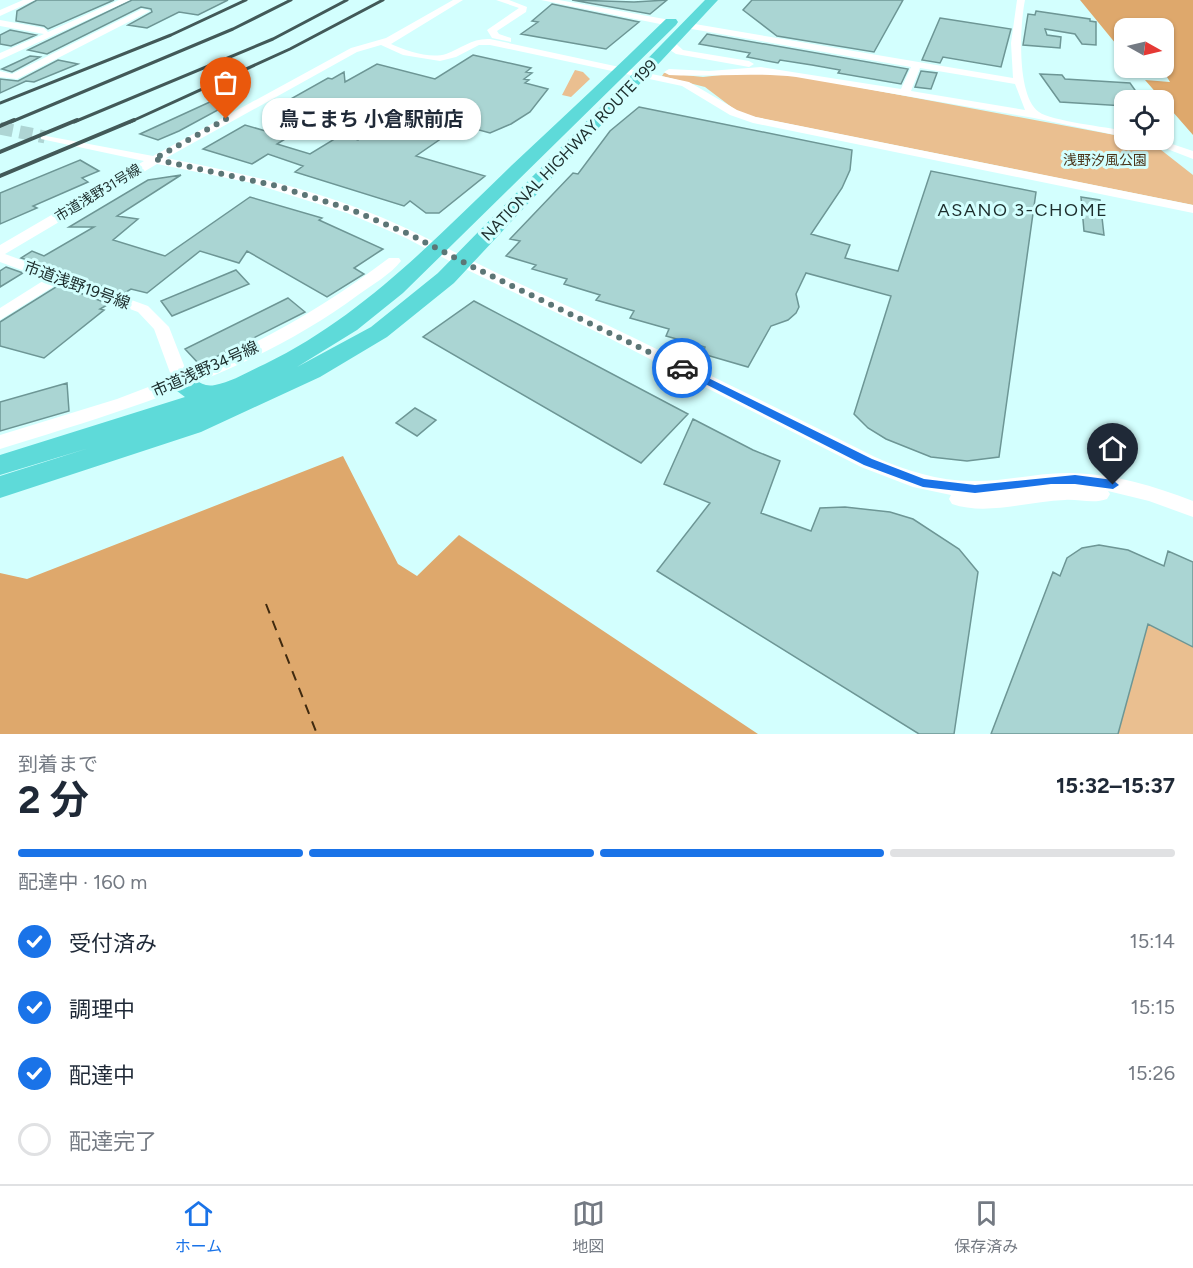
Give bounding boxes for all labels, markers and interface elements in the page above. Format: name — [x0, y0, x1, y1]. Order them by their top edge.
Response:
north arrow — [1114, 18, 1174, 78]
map controls — [1114, 18, 1174, 150]
street label: NATIONAL HIGHWAY ROUTE 199 — [477, 56, 661, 244]
pin — [200, 57, 251, 119]
icon: bag — [209, 66, 242, 99]
button: locate — [1114, 90, 1174, 150]
callout: 鳥こまち 小倉駅前店 — [262, 98, 481, 140]
text: 鳥こまち 小倉駅前店 — [279, 107, 464, 131]
park label: 浅野汐風公園 — [1063, 152, 1147, 169]
street label: 市道浅野31号線 — [52, 161, 144, 225]
district label: ASANO 3-CHOME — [938, 199, 1108, 221]
street label: 市道浅野19号線 — [21, 257, 133, 313]
street label: 市道浅野34号線 — [149, 337, 261, 401]
courier — [652, 338, 712, 398]
icon: car — [666, 352, 699, 385]
pin — [1087, 423, 1138, 485]
icon: home — [1096, 432, 1129, 465]
text: 到着まで — [18, 752, 98, 776]
text: 15:32–15:37 — [1056, 772, 1175, 799]
text: 2 分 — [18, 776, 89, 823]
text: 配達中 · 160 m — [18, 870, 147, 894]
icon: check — [18, 925, 51, 958]
text: 15:14 — [1130, 929, 1175, 953]
text: 受付済み — [69, 930, 157, 957]
icon: check — [18, 991, 51, 1024]
text: 15:15 — [1130, 995, 1175, 1019]
text: 調理中 — [69, 996, 135, 1023]
icon: check — [18, 1057, 51, 1090]
text: 15:26 — [1128, 1061, 1175, 1085]
text: 配達中 — [69, 1062, 135, 1089]
text: 配達完了 — [69, 1128, 157, 1155]
tab: ホーム — [175, 1197, 222, 1257]
tab: 地図 — [572, 1197, 605, 1257]
tab: 保存済み — [954, 1197, 1018, 1257]

